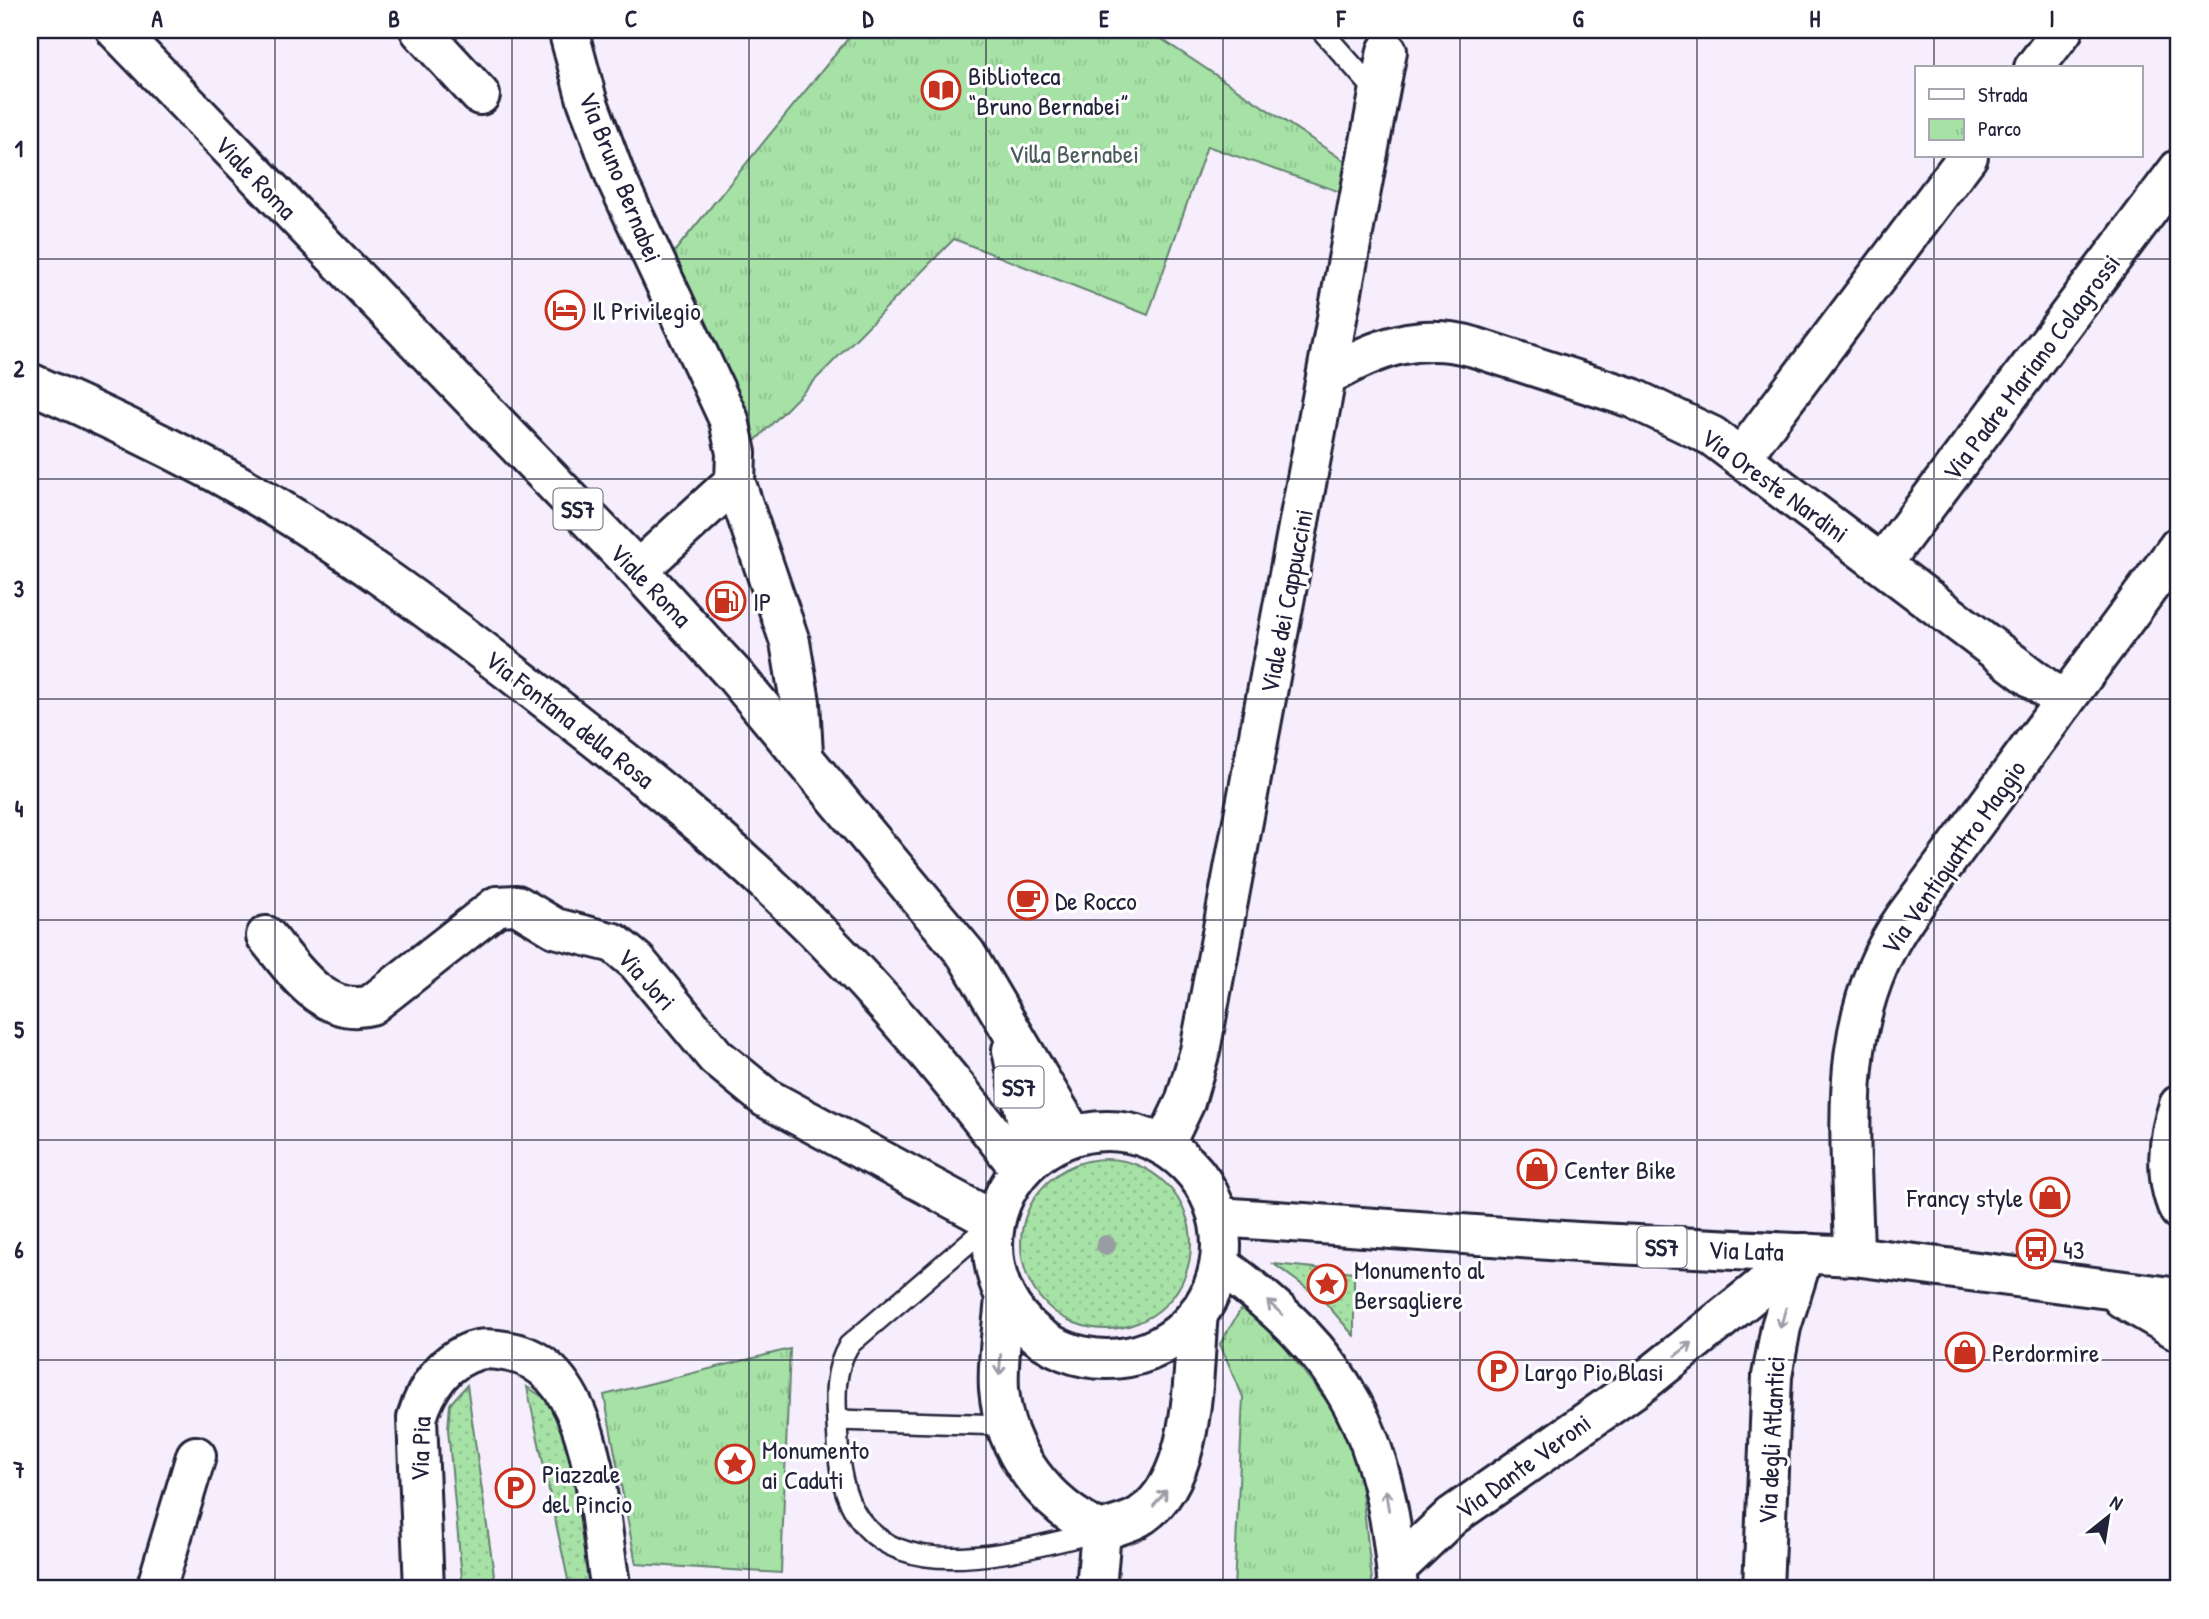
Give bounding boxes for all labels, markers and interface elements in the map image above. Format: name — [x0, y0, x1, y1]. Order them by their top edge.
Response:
text: A — [151, 3, 163, 34]
text: B — [388, 3, 400, 34]
text: C — [625, 3, 637, 34]
text: D — [863, 3, 875, 34]
text: E — [1099, 3, 1110, 34]
text: F — [1336, 3, 1347, 34]
text: G — [1572, 3, 1584, 34]
text: H — [1810, 3, 1821, 34]
text: I — [2049, 3, 2055, 34]
place label: Biblioteca “Bruno Bernabei” — [968, 58, 1128, 123]
legend — [1915, 66, 2142, 158]
library icon: Biblioteca “Bruno Bernabei” — [920, 69, 962, 111]
text: Strada — [1978, 80, 2028, 109]
street label: Via Bruno Bernabei — [571, 87, 671, 267]
text: Parco — [1978, 114, 2021, 143]
street label: Viale Roma — [207, 127, 305, 227]
text: 1 — [15, 133, 23, 164]
park label: Villa Bernabei — [1009, 136, 1139, 171]
street label: Via Padre Mariano Colagrossi — [1934, 246, 2128, 488]
hotel icon: Il Privilegio — [544, 289, 586, 331]
place label: Il Privilegio — [592, 293, 701, 328]
text: 2 — [14, 353, 25, 384]
street label: Via Oreste Nardini — [1694, 420, 1856, 550]
road number: SS7 — [554, 488, 602, 530]
street label: Viale dei Cappuccini — [1251, 506, 1321, 696]
street label: Viale Roma — [602, 535, 700, 635]
text: 3 — [14, 573, 24, 604]
fuel station icon: IP — [705, 580, 747, 622]
place label: IP — [753, 584, 772, 619]
street label: Via Fontana della Rosa — [478, 642, 662, 796]
street label: Via Ventiquattro Maggio — [1873, 753, 2033, 961]
text: 4 — [15, 793, 24, 824]
cafe icon: De Rocco — [1007, 879, 1049, 921]
place label: De Rocco — [1055, 883, 1137, 918]
street label: Via Jori — [610, 940, 684, 1018]
text: 5 — [14, 1014, 24, 1045]
road number: SS7 — [995, 1066, 1044, 1107]
shop icon: Center Bike — [1516, 1148, 1558, 1190]
place label: Center Bike — [1564, 1152, 1676, 1187]
shop icon: Francy style — [2029, 1176, 2071, 1218]
place label: Francy style — [1906, 1180, 2023, 1215]
road number: SS7 — [1638, 1226, 1686, 1268]
bus stop icon: 43 — [2015, 1228, 2057, 1270]
street label: Via Lata — [1708, 1231, 1784, 1269]
place label: 43 — [2063, 1232, 2084, 1267]
text: 6 — [14, 1234, 24, 1265]
place label: Monumento al Bersagliere — [1354, 1252, 1484, 1317]
place icon: Monumento al Bersagliere — [1306, 1263, 1348, 1305]
one-way arrow — [1267, 1299, 1284, 1316]
one-way arrow — [1776, 1306, 1789, 1328]
shop icon: Perdormire — [1944, 1331, 1986, 1373]
place label: Perdormire — [1992, 1335, 2099, 1370]
one-way arrow — [1675, 1341, 1693, 1357]
parking icon: Largo Pio Blasi — [1477, 1350, 1519, 1392]
one-way arrow — [993, 1353, 1006, 1376]
place label: Largo Pio Blasi — [1525, 1354, 1664, 1389]
street label: Via degli Atlantici — [1749, 1355, 1793, 1525]
street label: Via Dante Veroni — [1448, 1405, 1598, 1527]
street label: Via Pia — [401, 1416, 439, 1482]
place label: Monumento ai Caduti — [762, 1432, 869, 1497]
place icon: Monumento ai Caduti — [714, 1443, 756, 1485]
text: 7 — [12, 1454, 25, 1485]
place label: Piazzale del Pincio — [542, 1456, 632, 1521]
parking icon: Piazzale del Pincio — [494, 1467, 536, 1509]
north arrow — [2072, 1482, 2142, 1552]
text: N — [2106, 1488, 2127, 1516]
one-way arrow — [1152, 1490, 1167, 1508]
one-way arrow — [1380, 1490, 1393, 1512]

